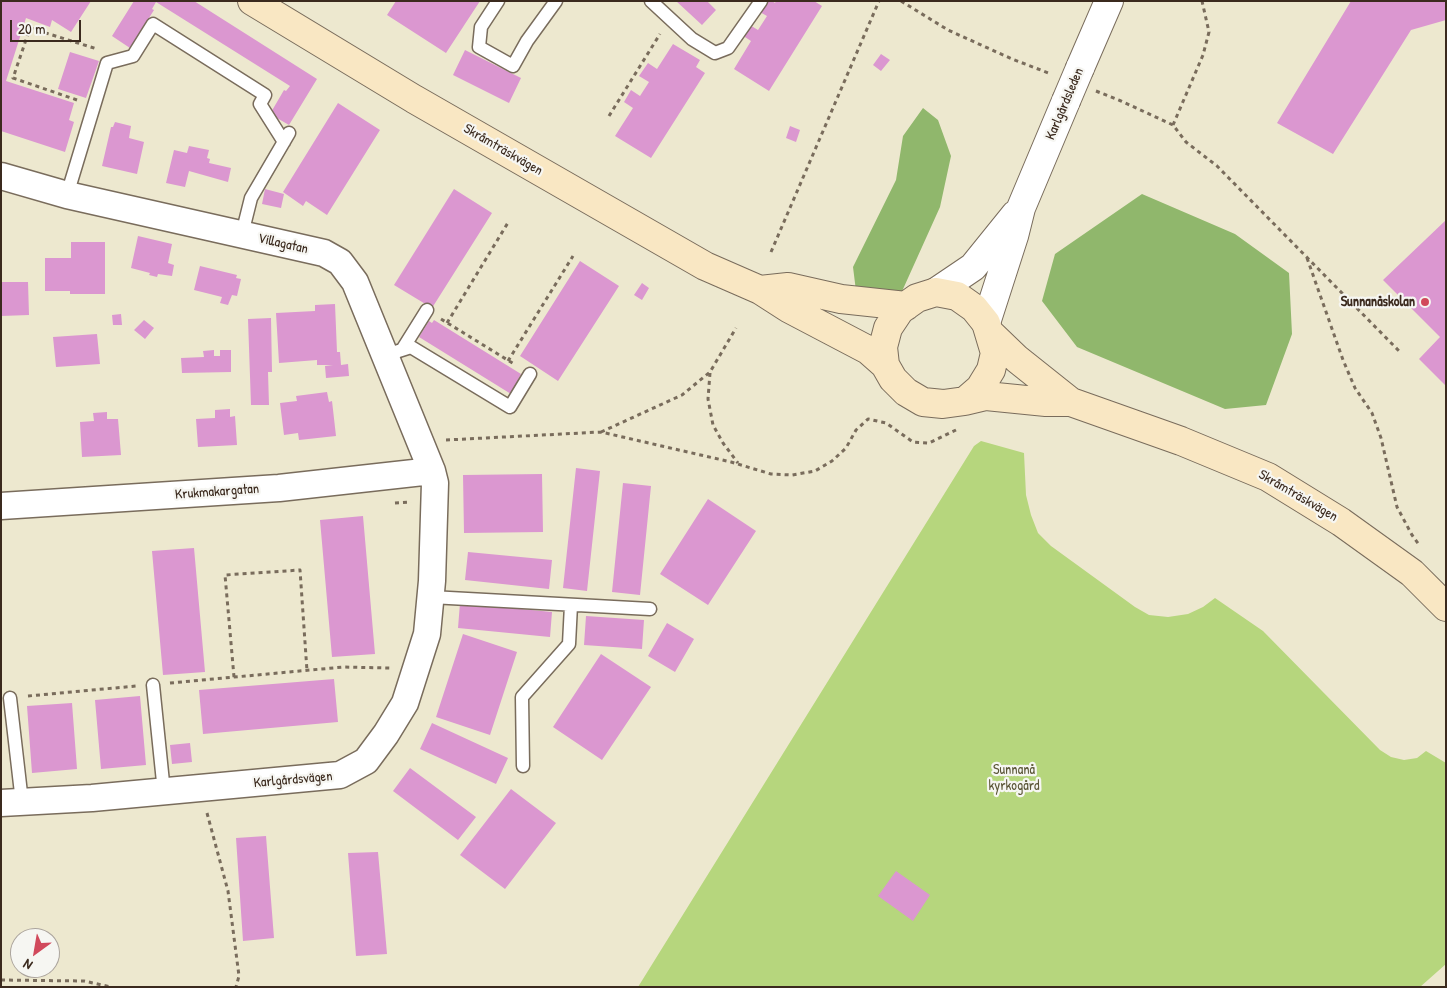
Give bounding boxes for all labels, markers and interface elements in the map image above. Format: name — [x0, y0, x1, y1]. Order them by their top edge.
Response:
scale bar — [12, 10, 84, 42]
text: 20 m — [18, 18, 45, 39]
street label: Karlgårdsleden — [1042, 65, 1088, 143]
street label: Skråmträskvägen — [460, 121, 546, 179]
street label: Villagatan — [256, 230, 310, 258]
place label: Sunnanåskolan — [1341, 294, 1415, 310]
marker: Sunnanåskolan — [1419, 296, 1431, 308]
street label: Skråmträskvägen — [1255, 467, 1341, 525]
street label: Krukmakargatan — [174, 481, 260, 503]
park label: Sunnanå kyrkogård — [988, 762, 1040, 794]
street label: Karlgårdsvägen — [253, 768, 333, 792]
north arrow — [10, 928, 60, 978]
text: N — [19, 955, 36, 975]

